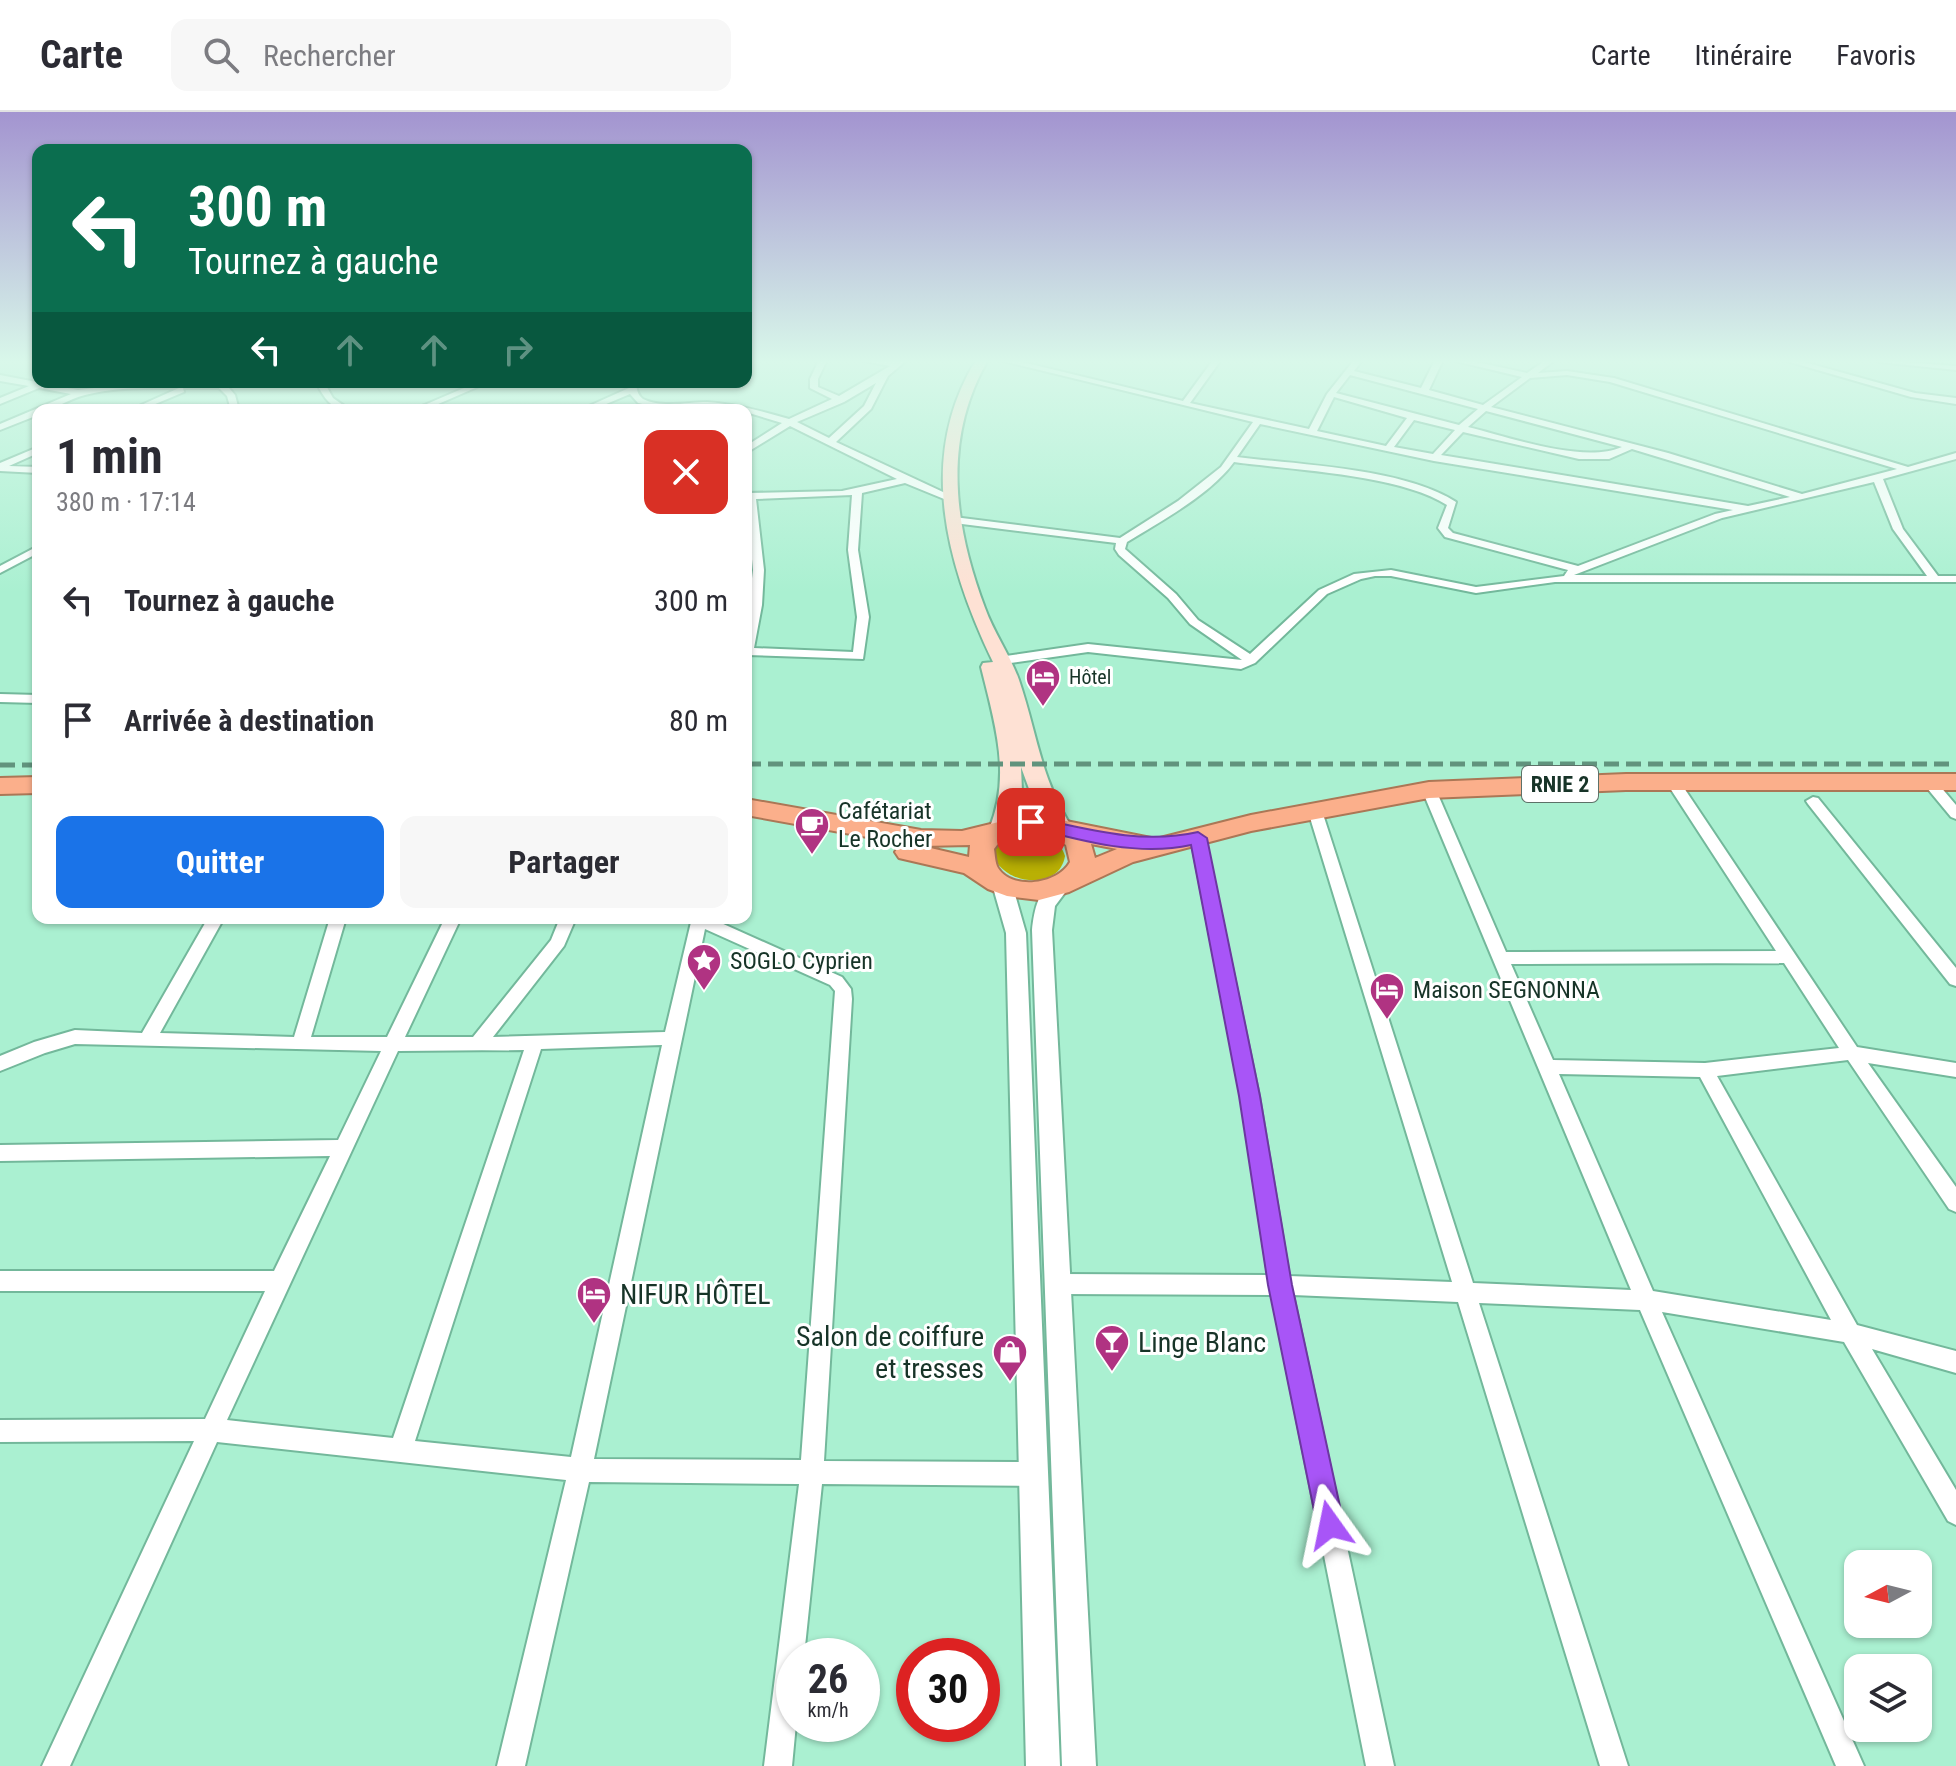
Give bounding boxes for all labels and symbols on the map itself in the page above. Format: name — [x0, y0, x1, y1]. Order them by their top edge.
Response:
hotel icon: Hôtel — [1024, 658, 1062, 708]
place label: Hôtel — [1069, 665, 1111, 689]
road number: RNIE 2 — [1522, 766, 1598, 802]
pin — [997, 788, 1065, 856]
place label: Cafétariat Le Rocher — [838, 797, 932, 853]
cafe icon: Cafétariat Le Rocher — [793, 806, 831, 856]
place icon: SOGLO Cyprien — [685, 942, 723, 992]
place label: SOGLO Cyprien — [730, 947, 873, 975]
hotel icon: Maison SEGNONNA — [1368, 971, 1406, 1021]
place label: Maison SEGNONNA — [1413, 976, 1600, 1004]
hotel icon: NIFUR HÔTEL — [575, 1275, 613, 1325]
place label: NIFUR HÔTEL — [620, 1278, 770, 1311]
place label: Salon de coiffure et tresses — [796, 1320, 984, 1385]
bar icon: Linge Blanc — [1093, 1323, 1131, 1373]
place label: Linge Blanc — [1138, 1326, 1266, 1359]
shop icon: Salon de coiffure et tresses — [991, 1333, 1029, 1383]
position arrow — [1288, 1483, 1372, 1567]
north arrow — [1844, 1550, 1932, 1638]
speed limit sign: 30 — [896, 1638, 1000, 1742]

